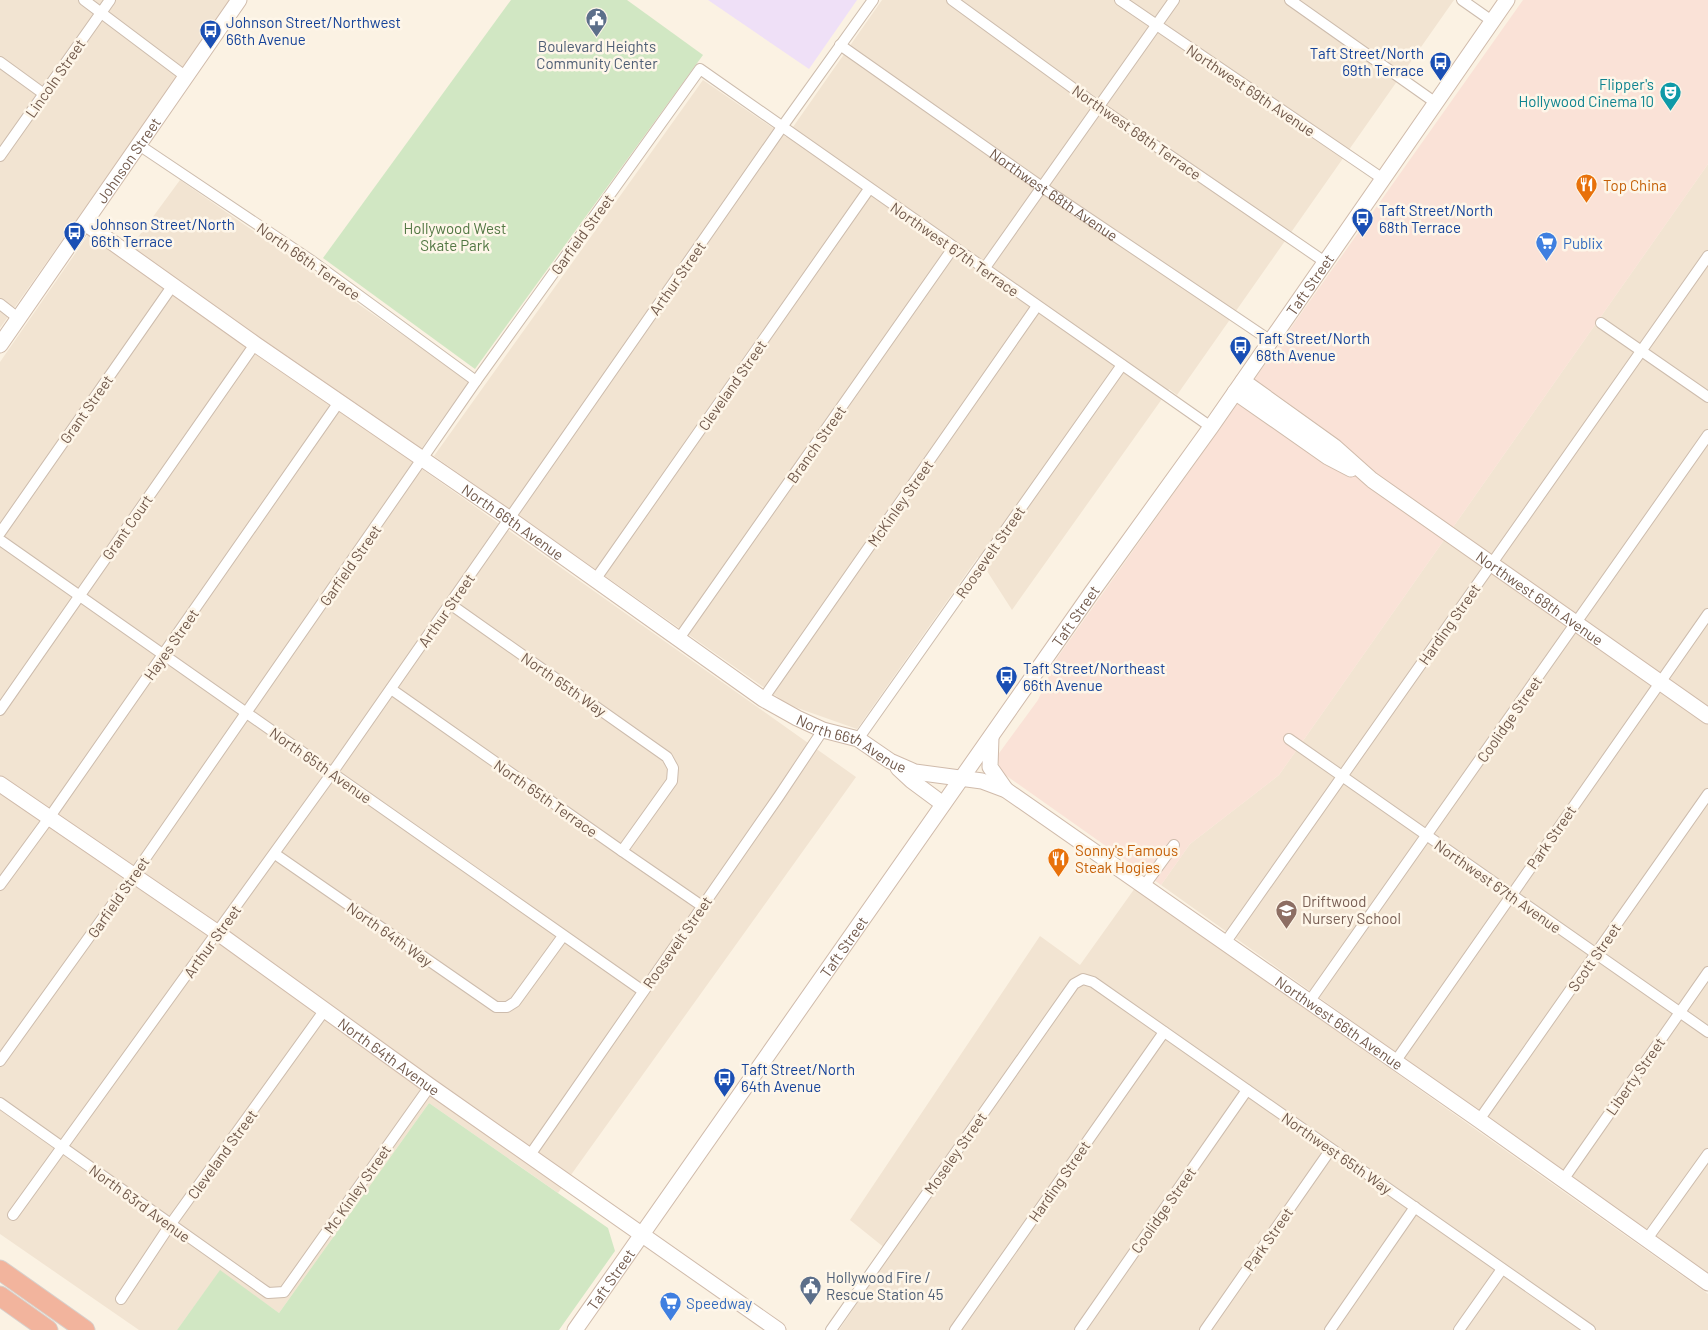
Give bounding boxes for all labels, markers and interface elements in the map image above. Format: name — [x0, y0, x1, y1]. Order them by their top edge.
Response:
public building icon: Boulevard Heights Community Center — [585, 6, 609, 37]
place label: Johnson Street/Northwest 66th Avenue — [226, 13, 401, 48]
bus stop icon: Johnson Street/Northwest 66th Avenue — [198, 19, 222, 50]
street label: Lincoln Street — [21, 35, 89, 121]
place label: Boulevard Heights Community Center — [536, 37, 658, 72]
street label: Northwest 69th Avenue — [1183, 40, 1319, 140]
place label: Taft Street/North 69th Terrace — [1310, 44, 1424, 79]
bus stop icon: Taft Street/North 69th Terrace — [1428, 50, 1452, 81]
place label: Flipper's Hollywood Cinema 10 — [1518, 75, 1654, 110]
street label: Northwest 68th Terrace — [1069, 81, 1205, 183]
theatre icon: Flipper's Hollywood Cinema 10 — [1658, 81, 1682, 112]
street label: Johnson Street — [92, 114, 164, 206]
street label: Northwest 68th Avenue — [986, 144, 1122, 245]
restaurant icon: Top China — [1575, 173, 1599, 204]
place label: Top China — [1603, 176, 1667, 194]
street label: Garfield Street — [547, 190, 617, 278]
street label: Northwest 67th Terrace — [887, 198, 1023, 300]
place label: Taft Street/North 68th Terrace — [1379, 201, 1493, 236]
bus stop icon: Taft Street/North 68th Terrace — [1351, 207, 1375, 238]
place label: Johnson Street/North 66th Terrace — [91, 215, 235, 250]
street label: North 66th Terrace — [254, 219, 364, 303]
park label: Hollywood West Skate Park — [404, 219, 506, 254]
bus stop icon: Johnson Street/North 66th Terrace — [63, 221, 87, 252]
supermarket icon: Publix — [1535, 231, 1559, 262]
place label: Publix — [1563, 234, 1603, 252]
street label: Arthur Street — [645, 238, 709, 318]
street label: Taft Street — [1282, 250, 1337, 319]
place label: Taft Street/North 68th Avenue — [1256, 329, 1370, 364]
bus stop icon: Taft Street/North 68th Avenue — [1228, 335, 1252, 366]
street label: Cleveland Street — [694, 336, 770, 434]
street label: Grant Street — [56, 371, 116, 447]
street label: Branch Street — [783, 402, 849, 486]
street label: McKinley Street — [863, 456, 937, 550]
street label: North 66th Avenue — [459, 480, 568, 564]
street label: Grant Court — [98, 491, 156, 563]
street label: Roosevelt Street — [952, 503, 1028, 601]
street label: Garfield Street — [315, 521, 385, 609]
street label: Northwest 68th Avenue — [1473, 547, 1607, 649]
street label: Arthur Street — [414, 570, 478, 650]
street label: Harding Street — [1414, 580, 1484, 668]
street label: Taft Street — [1048, 582, 1103, 650]
street label: Hayes Street — [140, 605, 202, 683]
street label: North 65th Way — [518, 648, 610, 720]
place label: Taft Street/Northeast 66th Avenue — [1023, 659, 1165, 694]
bus stop icon: Taft Street/Northeast 66th Avenue — [995, 665, 1019, 696]
street label: Coolidge Street — [1473, 673, 1545, 765]
street label: North 66th Avenue — [794, 710, 909, 776]
street label: North 65th Avenue — [267, 723, 375, 807]
street label: North 65th Terrace — [491, 756, 601, 840]
street label: Park Street — [1523, 802, 1579, 872]
street label: Northwest 67th Avenue — [1431, 835, 1565, 937]
place label: Sonny's Famous Steak Hogies — [1075, 841, 1178, 876]
restaurant icon: Sonny's Famous Steak Hogies — [1047, 847, 1071, 878]
street label: Garfield Street — [83, 853, 153, 941]
place label: Driftwood Nursery School — [1302, 892, 1401, 927]
street label: Roosevelt Street — [639, 893, 715, 991]
street label: North 64th Way — [344, 898, 436, 970]
school or university icon: Driftwood Nursery School — [1274, 898, 1298, 929]
street label: Arthur Street — [180, 901, 244, 981]
street label: Taft Street — [816, 913, 871, 981]
street label: Scott Street — [1564, 919, 1624, 995]
street label: Northwest 66th Avenue — [1272, 972, 1407, 1073]
street label: North 64th Avenue — [335, 1014, 443, 1099]
street label: Liberty Street — [1602, 1034, 1668, 1118]
place label: Taft Street/North 64th Avenue — [741, 1060, 855, 1095]
bus stop icon: Taft Street/North 64th Avenue — [713, 1066, 737, 1097]
street label: Cleveland Street — [183, 1106, 261, 1202]
street label: Moseley Street — [920, 1108, 990, 1198]
street label: Northwest 65th Way — [1278, 1108, 1396, 1198]
street label: Harding Street — [1024, 1137, 1094, 1225]
street label: Mc Kinley Street — [320, 1141, 394, 1237]
street label: North 63rd Avenue — [86, 1160, 194, 1246]
street label: Coolidge Street — [1127, 1164, 1199, 1256]
street label: Park Street — [1240, 1204, 1296, 1274]
street label: Taft Street — [583, 1245, 638, 1313]
place label: Hollywood Fire / Rescue Station 45 — [826, 1268, 943, 1303]
public building icon: Hollywood Fire / Rescue Station 45 — [798, 1274, 822, 1305]
supermarket icon: Speedway — [658, 1291, 682, 1322]
place label: Speedway — [686, 1294, 752, 1312]

